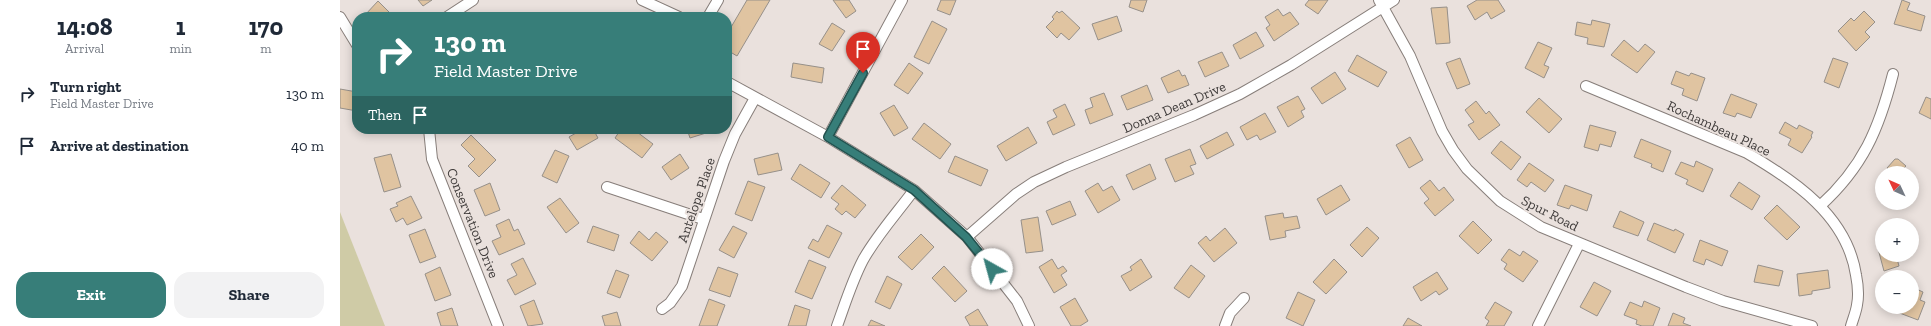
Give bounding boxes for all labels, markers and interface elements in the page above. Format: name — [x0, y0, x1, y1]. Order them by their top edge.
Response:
text: 14:08 — [57, 12, 113, 41]
text: 1 — [176, 12, 185, 41]
text: 170 — [248, 12, 283, 41]
text: 130 m — [434, 26, 506, 59]
icon: right — [368, 28, 420, 80]
pin — [846, 32, 880, 73]
icon: arrive — [852, 38, 874, 60]
text: Arrival — [65, 41, 104, 56]
text: min — [169, 41, 192, 56]
text: m — [260, 41, 271, 56]
text: Field Master Drive — [434, 60, 577, 82]
text: Turn right — [50, 78, 121, 96]
street label: Donna Dean Drive — [1120, 78, 1229, 137]
icon: right — [16, 83, 38, 105]
text: 130 m — [286, 85, 324, 103]
text: Field Master Drive — [50, 96, 154, 111]
street label: Rochambeau Place — [1664, 97, 1774, 160]
icon: arrive — [409, 104, 431, 126]
text: Then — [368, 106, 401, 124]
icon: arrive — [16, 135, 38, 157]
text: Arrive at destination — [50, 137, 189, 155]
text: 40 m — [291, 137, 324, 155]
street label: Antelope Place — [674, 155, 719, 245]
street label: Conservation Drive — [443, 166, 503, 281]
north arrow — [1875, 166, 1919, 210]
map controls — [1875, 166, 1919, 314]
street label: Spur Road — [1518, 192, 1582, 235]
button: + — [1875, 218, 1919, 262]
position arrow — [971, 248, 1013, 290]
button: − — [1875, 270, 1919, 314]
button: Exit — [16, 272, 166, 318]
button: Share — [174, 272, 324, 318]

